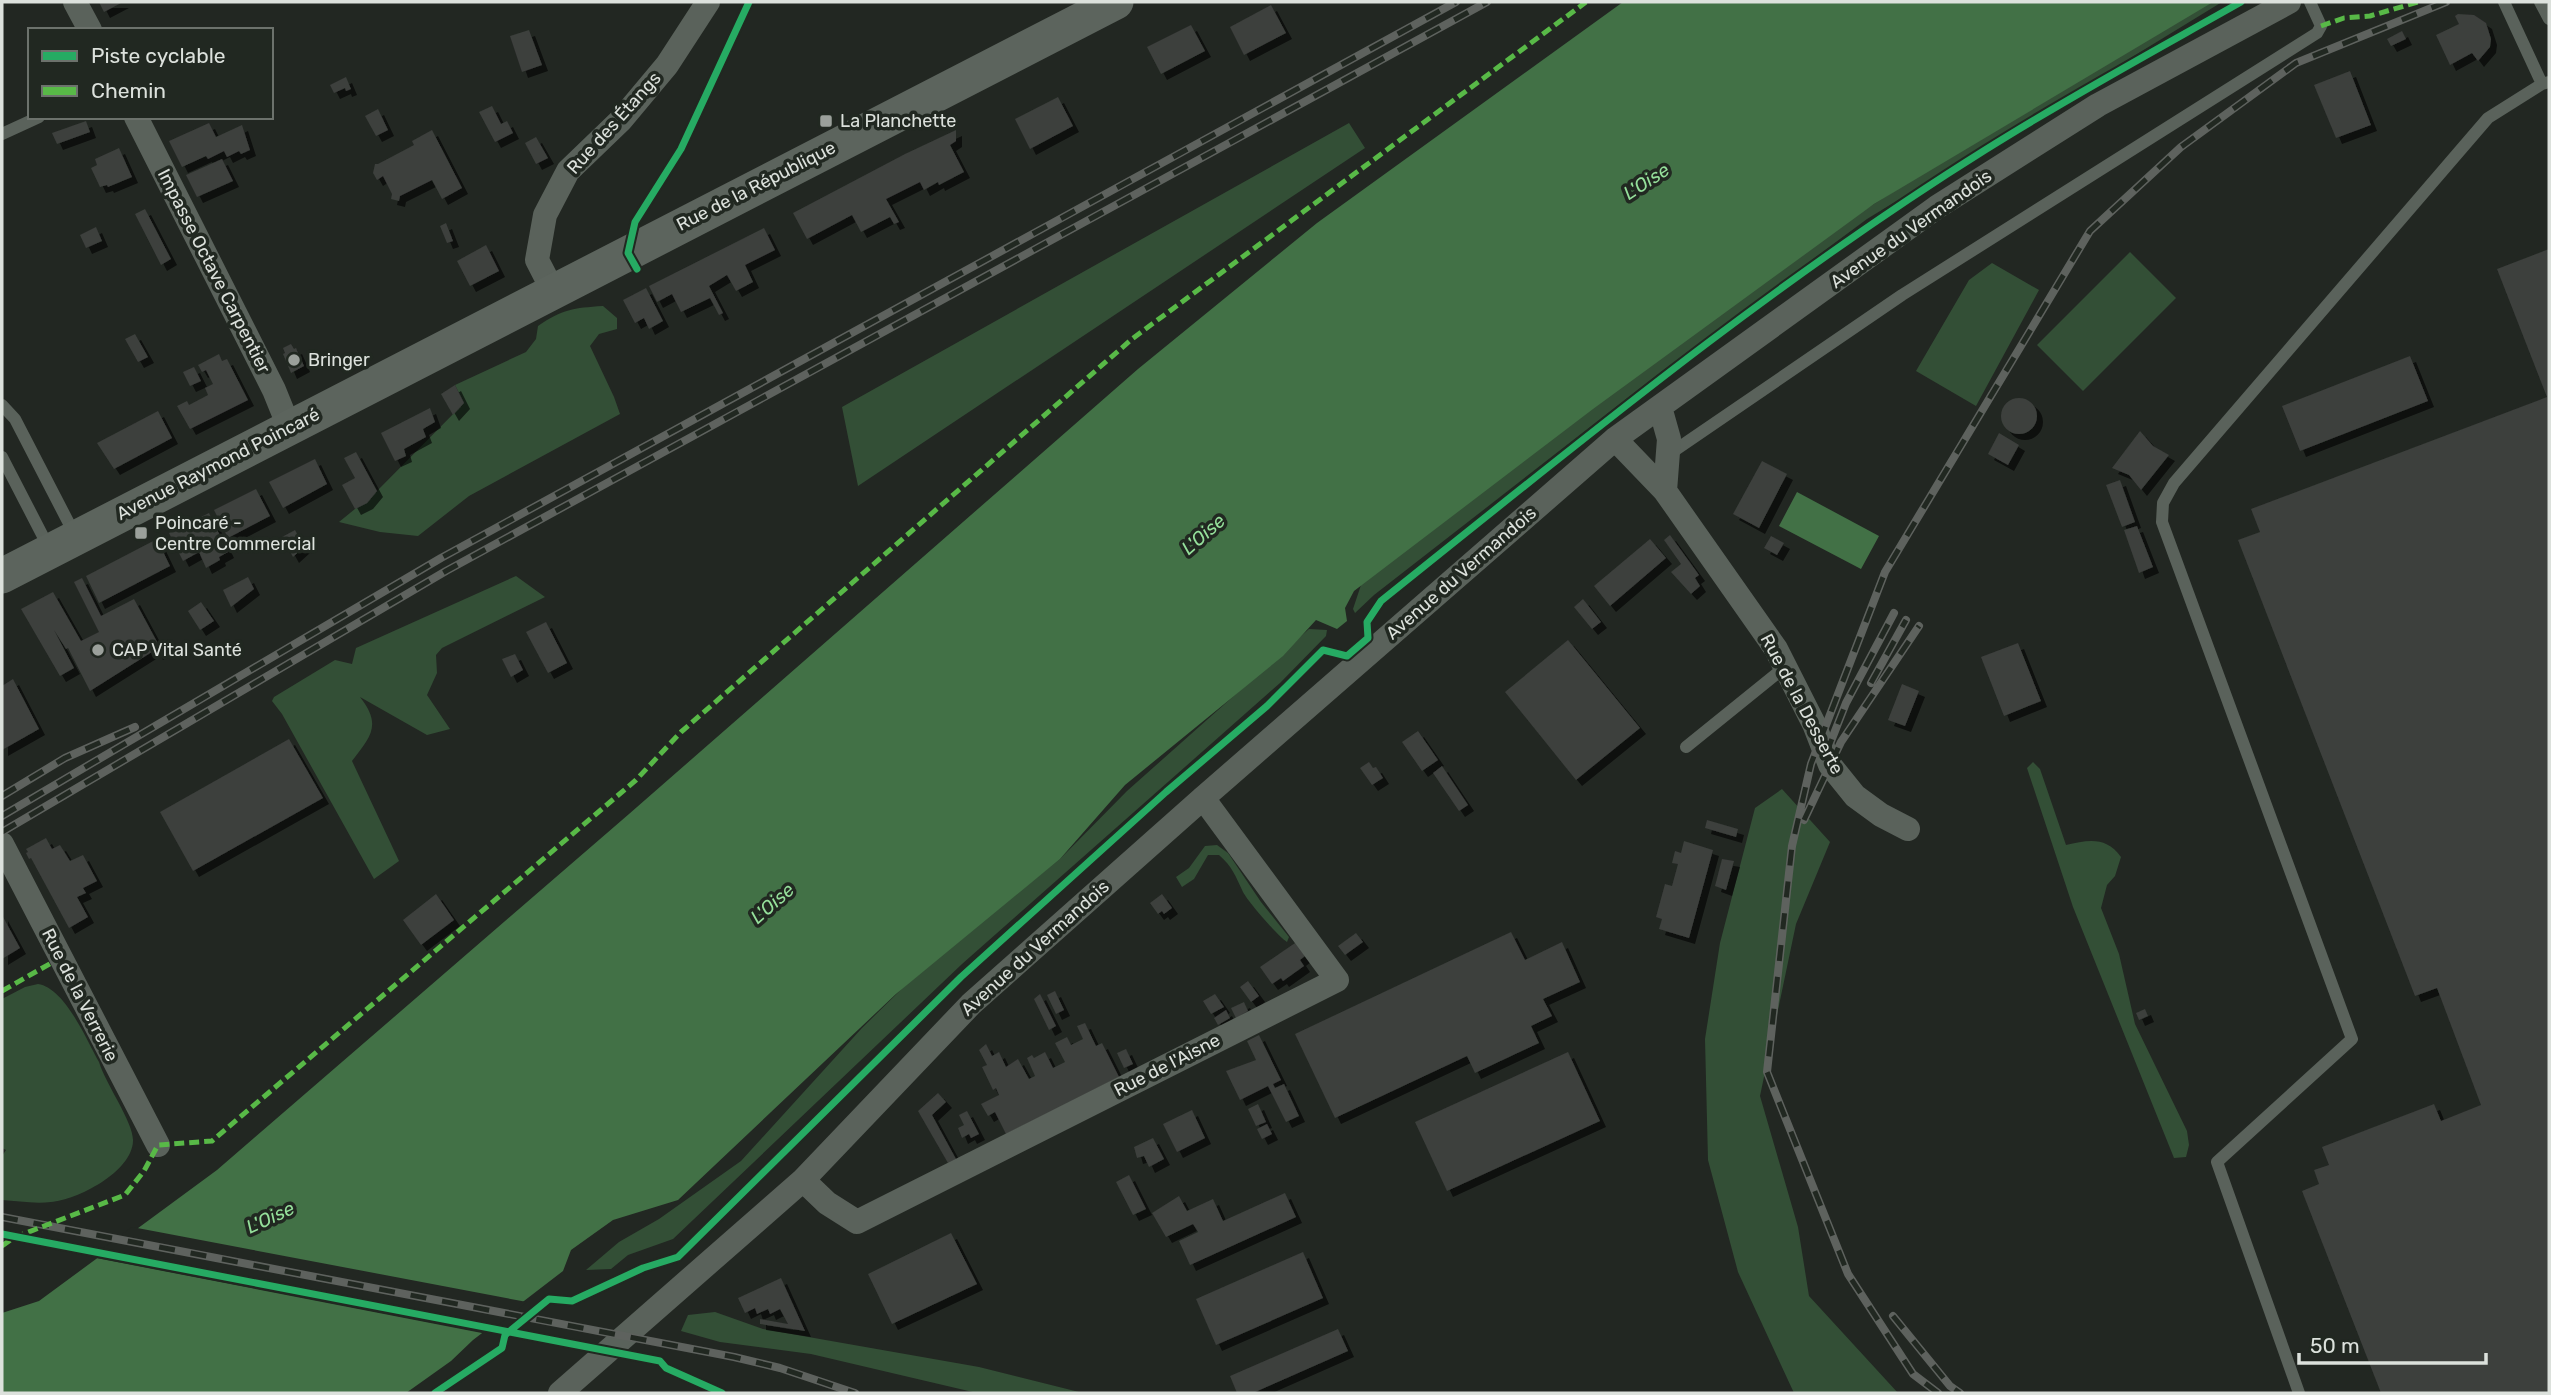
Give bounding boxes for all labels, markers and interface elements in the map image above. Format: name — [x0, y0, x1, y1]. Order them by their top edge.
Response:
legend — [28, 28, 273, 119]
text: Piste cyclable — [91, 43, 226, 68]
street label: Rue des Étangs — [562, 67, 666, 179]
text: Chemin — [91, 78, 166, 103]
place label: La Planchette — [840, 110, 956, 132]
marker: La Planchette — [818, 113, 834, 129]
street label: Rue de la République — [673, 136, 839, 236]
water label: L'Oise — [1619, 158, 1674, 205]
street label: Impasse Octave Carpentier — [153, 165, 275, 377]
street label: Avenue du Vermandois — [1826, 165, 1996, 293]
place label: Bringer — [308, 349, 370, 371]
marker: Bringer — [286, 352, 302, 368]
street label: Avenue Raymond Poincaré — [113, 403, 323, 525]
street label: Avenue du Vermandois — [1381, 502, 1541, 644]
water label: L'Oise — [1177, 509, 1230, 560]
place label: Poincaré - Centre Commercial — [155, 512, 316, 555]
marker: Poincaré - Centre Commercial — [133, 525, 149, 541]
street label: Rue de la Desserte — [1756, 630, 1848, 778]
place label: CAP Vital Santé — [112, 639, 242, 661]
marker: CAP Vital Santé — [90, 642, 106, 658]
street label: Avenue du Vermandois — [956, 876, 1114, 1020]
water label: L'Oise — [746, 878, 799, 929]
street label: Rue de la Verrerie — [37, 925, 123, 1065]
street label: Rue de l'Aisne — [1110, 1029, 1224, 1101]
water label: L'Oise — [242, 1196, 298, 1239]
scale bar — [2299, 1322, 2486, 1366]
text: 50 m — [2310, 1333, 2360, 1358]

